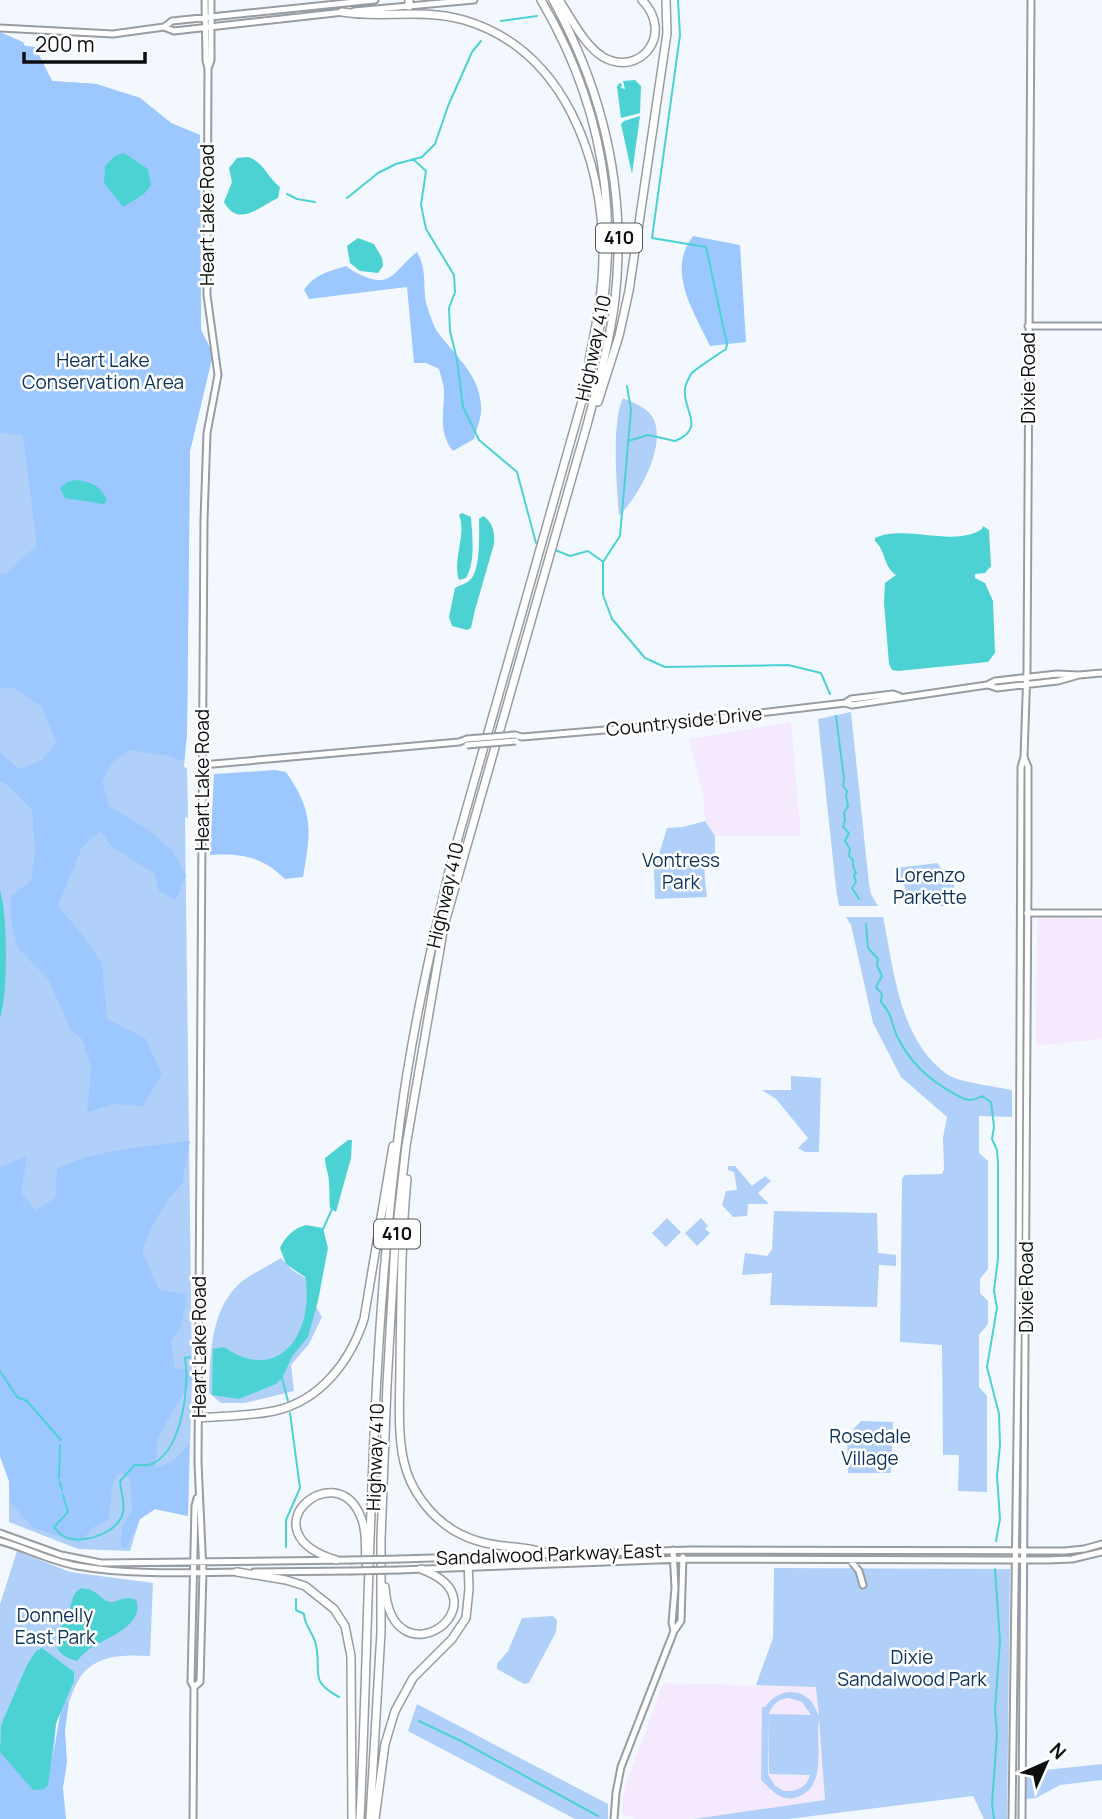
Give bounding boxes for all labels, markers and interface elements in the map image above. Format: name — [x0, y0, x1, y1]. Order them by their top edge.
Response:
scale bar — [24, 21, 145, 65]
text: 200 m — [35, 30, 95, 58]
street label: Heart Lake Road — [194, 144, 220, 286]
road number: 410 — [596, 224, 642, 252]
street label: Highway 410 — [569, 292, 617, 404]
street label: Dixie Road — [1015, 332, 1041, 424]
park label: Heart Lake Conservation Area — [22, 347, 184, 395]
street label: Countryside Drive — [605, 700, 763, 742]
street label: Heart Lake Road — [189, 709, 215, 851]
street label: Highway 410 — [420, 839, 470, 951]
park label: Vontress Park — [642, 847, 720, 895]
park label: Lorenzo Parkette — [893, 862, 967, 910]
road number: 410 — [374, 1219, 420, 1248]
street label: Dixie Road — [1013, 1241, 1039, 1333]
street label: Heart Lake Road — [186, 1276, 212, 1418]
street label: Highway 410 — [360, 1403, 390, 1511]
park label: Rosedale Village — [829, 1423, 911, 1471]
street label: Sandalwood Parkway East — [436, 1537, 662, 1571]
park label: Donnelly East Park — [15, 1602, 96, 1650]
park label: Dixie Sandalwood Park — [837, 1644, 987, 1692]
north arrow — [1011, 1728, 1081, 1798]
text: N — [1044, 1737, 1072, 1765]

